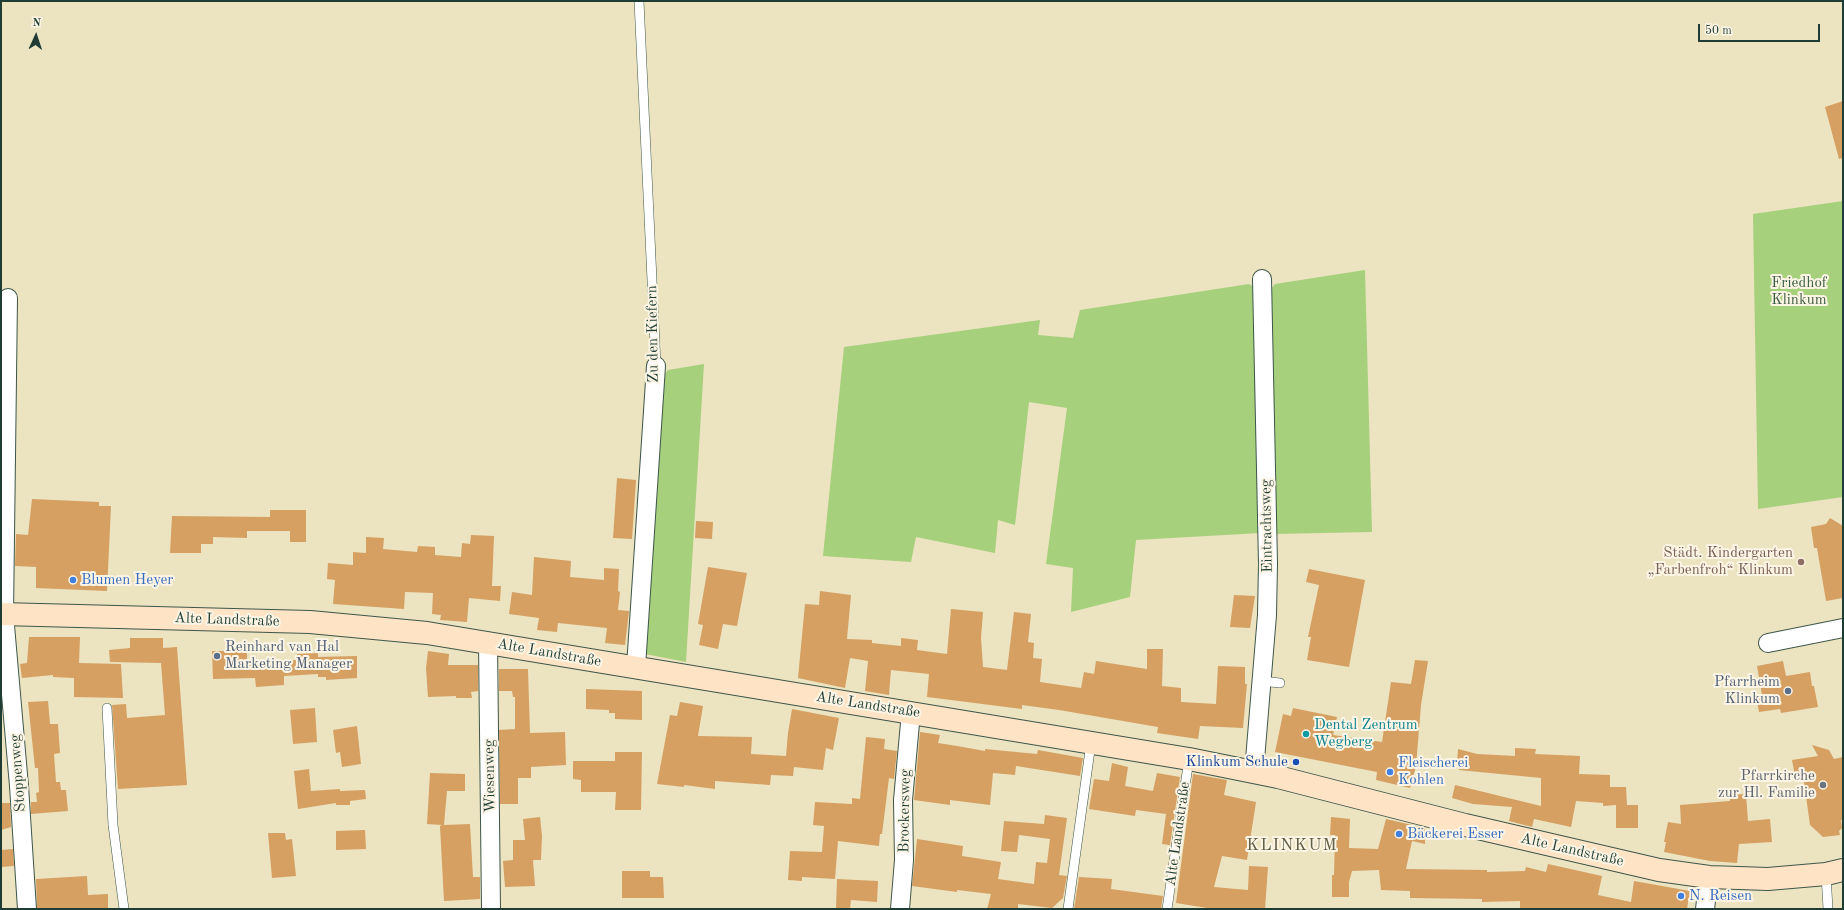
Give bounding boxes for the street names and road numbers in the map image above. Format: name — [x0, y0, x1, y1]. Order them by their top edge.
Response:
street label: Zu den Kiefern — [643, 285, 663, 383]
street label: Eintrachtsweg — [1257, 479, 1277, 573]
street label: Alte Landstraße — [174, 609, 280, 631]
street label: Alte Landstraße — [496, 635, 602, 671]
street label: Alte Landstraße — [815, 688, 921, 722]
street label: Stoppenweg — [6, 733, 30, 813]
street label: Wiesenweg — [480, 739, 500, 813]
street label: Brockersweg — [895, 769, 915, 853]
street label: Alte Landstraße — [1162, 781, 1194, 887]
street label: Alte Landstraße — [1519, 829, 1625, 871]

